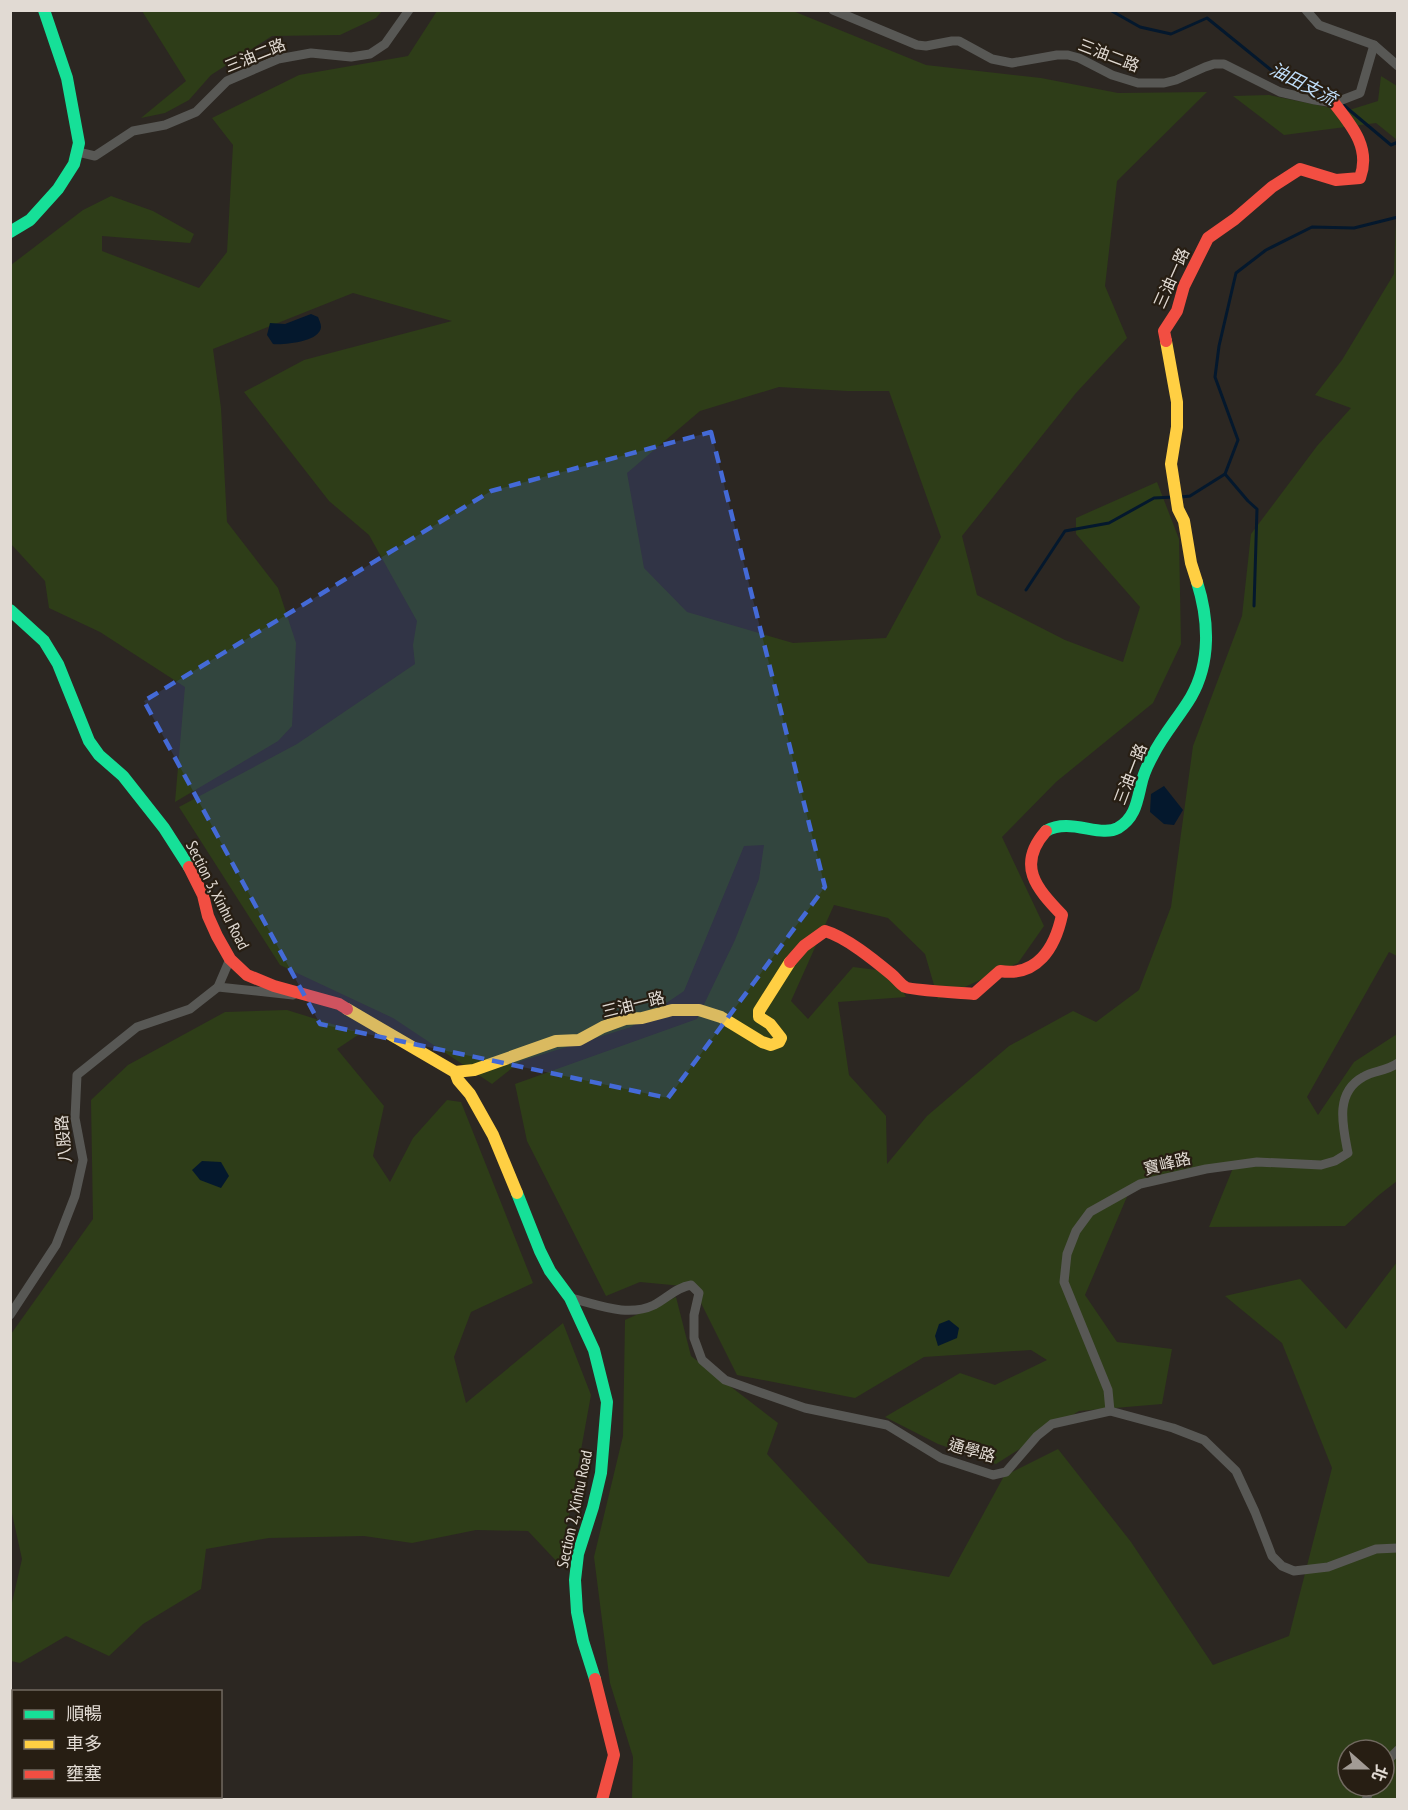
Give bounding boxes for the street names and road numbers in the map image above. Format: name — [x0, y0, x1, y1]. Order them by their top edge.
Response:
street label: 三油二路 — [222, 34, 288, 76]
street label: 三油二路 — [1076, 34, 1142, 76]
street label: 三油一路 — [1149, 245, 1193, 311]
street label: 三油一路 — [1109, 741, 1151, 807]
street label: Section 3, Xinhu Road — [182, 837, 254, 953]
street label: 三油一路 — [600, 987, 666, 1021]
street label: 八股路 — [51, 1114, 75, 1164]
street label: 寶峰路 — [1141, 1147, 1193, 1179]
street label: 通學路 — [946, 1434, 998, 1466]
street label: Section 2, Xinhu Road — [552, 1448, 596, 1570]

